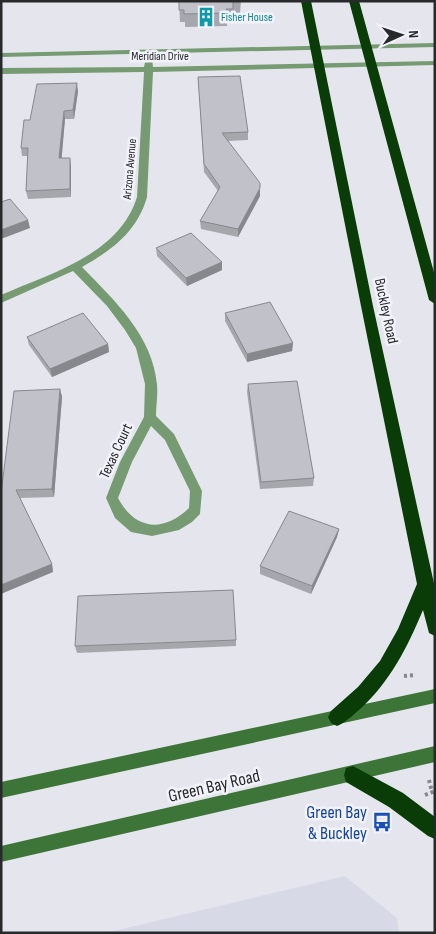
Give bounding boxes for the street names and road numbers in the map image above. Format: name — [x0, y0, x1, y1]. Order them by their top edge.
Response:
street label: Meridian Drive — [131, 49, 189, 64]
street label: Arizona Avenue — [120, 138, 140, 201]
street label: Buckley Road — [370, 276, 402, 346]
street label: Texas Court — [95, 420, 137, 482]
street label: Green Bay Road — [166, 765, 262, 807]

